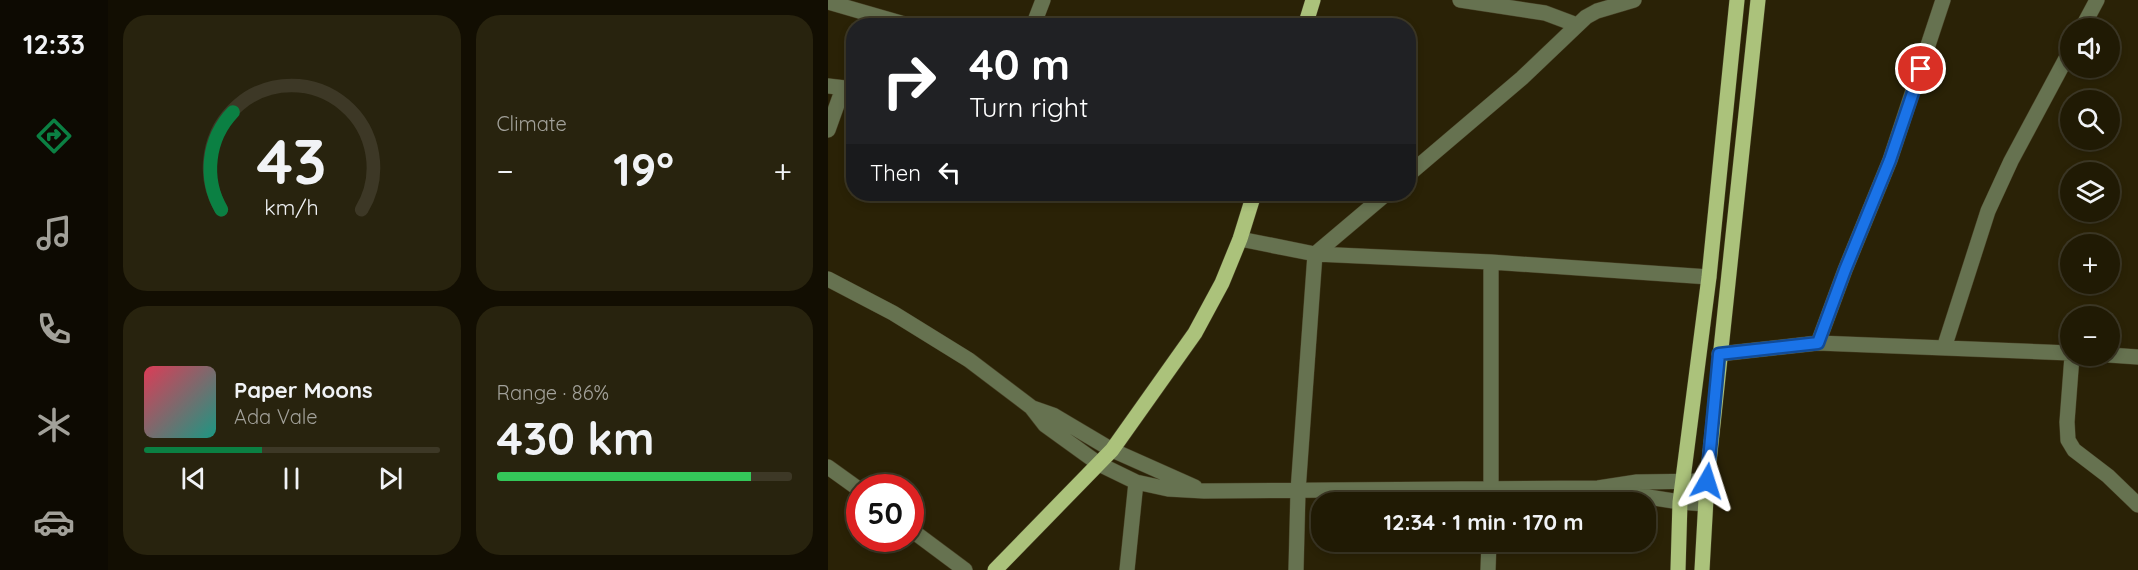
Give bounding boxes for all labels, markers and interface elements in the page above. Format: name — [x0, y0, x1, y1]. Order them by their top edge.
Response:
map controls — [2060, 18, 2120, 366]
button: sound — [2060, 18, 2120, 78]
text: 12:33 — [23, 27, 85, 61]
text: 40 m — [969, 38, 1070, 91]
icon: right — [870, 42, 948, 120]
pin — [1895, 43, 1946, 94]
icon: arrive — [1904, 52, 1937, 85]
text: Turn right — [969, 90, 1088, 124]
button: search — [2060, 90, 2120, 150]
text: Climate — [497, 111, 567, 136]
icon: directions — [33, 115, 75, 157]
text: 43 — [257, 122, 327, 200]
text: 19° — [613, 141, 674, 197]
text: − — [497, 150, 514, 191]
text: + — [773, 150, 792, 191]
icon: left — [933, 156, 966, 189]
text: Then — [870, 159, 921, 187]
button: layers — [2060, 162, 2120, 222]
text: km/h — [265, 194, 319, 220]
icon: music — [33, 212, 75, 254]
button: + — [2060, 234, 2120, 294]
button: − — [2060, 306, 2120, 366]
icon: phone — [33, 308, 75, 350]
text: Paper Moons — [234, 376, 373, 404]
text: Range · 86% — [497, 380, 609, 405]
icon: climate — [33, 404, 75, 446]
text: Ada Vale — [234, 404, 318, 429]
text: 430 km — [497, 410, 654, 466]
position arrow — [1675, 449, 1739, 513]
icon: previous — [177, 462, 210, 495]
icon: pause — [275, 462, 308, 495]
icon: next — [374, 462, 407, 495]
speed limit sign: 50 — [846, 474, 924, 552]
icon: car — [33, 501, 75, 543]
text: 12:34 · 1 min · 170 m — [1383, 508, 1584, 536]

